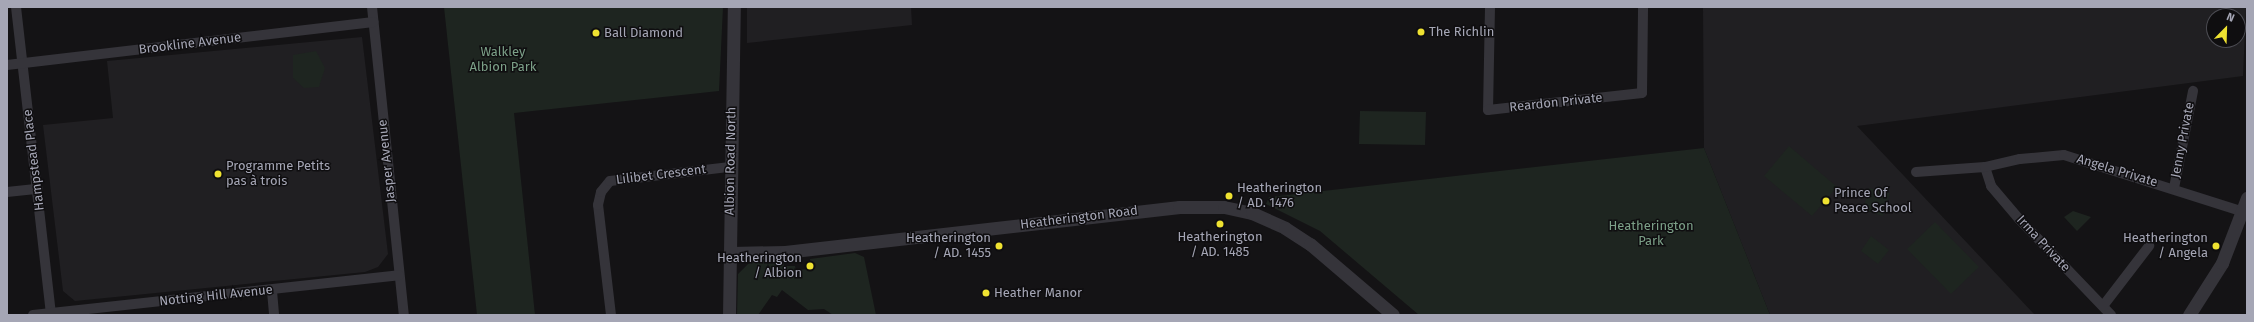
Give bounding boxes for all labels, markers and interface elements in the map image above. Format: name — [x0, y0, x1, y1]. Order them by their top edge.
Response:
north arrow — [2206, 8, 2246, 48]
text: N — [2225, 10, 2236, 25]
place label: The Richlin — [1429, 24, 1494, 40]
place label: Ball Diamond — [604, 25, 683, 41]
marker: The Richlin — [1416, 27, 1426, 37]
marker: Ball Diamond — [591, 28, 601, 38]
street label: Brookline Avenue — [138, 30, 242, 58]
park label: Walkley Albion Park — [470, 45, 536, 76]
street label: Reardon Private — [1509, 90, 1603, 116]
street label: Jenny Private — [2168, 101, 2198, 179]
street label: Albion Road North — [722, 107, 740, 215]
street label: Hampstead Place — [20, 108, 48, 212]
street label: Jasper Avenue — [375, 119, 399, 203]
street label: Angela Private — [2075, 151, 2159, 191]
place label: Programme Petits pas à trois — [226, 159, 330, 190]
street label: Lilibet Crescent — [615, 162, 707, 188]
marker: Programme Petits pas à trois — [213, 169, 223, 179]
place label: Heatherington / AD. 1476 — [1237, 181, 1322, 212]
place label: Prince Of Peace School — [1834, 186, 1912, 217]
marker: Heatherington / AD. 1476 — [1224, 191, 1234, 201]
marker: Prince Of Peace School — [1821, 196, 1831, 206]
street label: Heatherington Road — [1019, 203, 1139, 233]
street label: Irma Private — [2013, 213, 2073, 275]
marker: Heatherington / AD. 1485 — [1215, 219, 1225, 229]
park label: Heatherington Park — [1608, 219, 1694, 250]
place label: Heatherington / AD. 1485 — [1177, 230, 1263, 261]
place label: Heatherington / AD. 1455 — [906, 231, 991, 262]
place label: Heatherington / Angela — [2123, 231, 2208, 262]
marker: Heatherington / AD. 1455 — [994, 241, 1004, 251]
marker: Heatherington / Angela — [2211, 241, 2221, 251]
place label: Heatherington / Albion — [717, 251, 802, 282]
marker: Heatherington / Albion — [805, 261, 815, 271]
street label: Notting Hill Avenue — [158, 282, 274, 310]
place label: Heather Manor — [994, 285, 1082, 301]
marker: Heather Manor — [981, 288, 991, 298]

